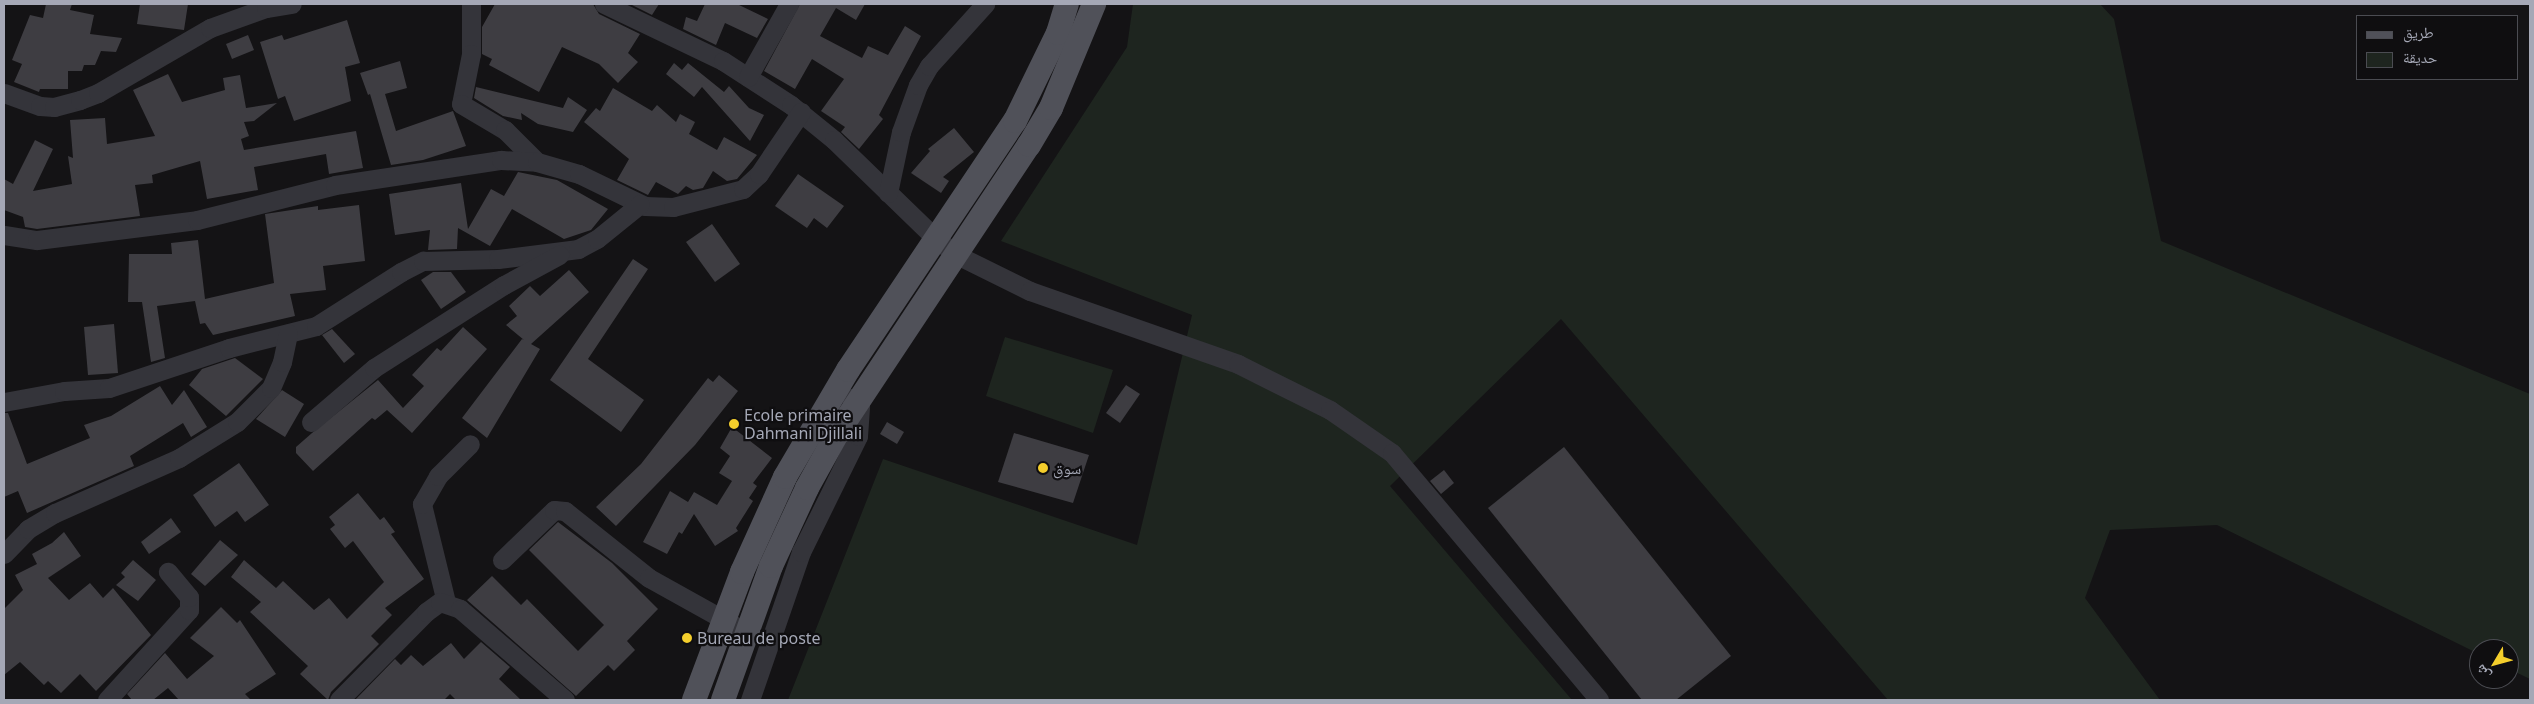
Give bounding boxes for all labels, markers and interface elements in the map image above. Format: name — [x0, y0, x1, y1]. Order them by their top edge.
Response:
legend — [2356, 15, 2519, 80]
text: طريق — [2403, 22, 2434, 42]
text: حديقة — [2403, 47, 2437, 67]
place label: Ecole primaire Dahmani Djillali — [744, 405, 862, 443]
marker: Ecole primaire Dahmani Djillali — [728, 418, 740, 430]
place label: سوق — [1053, 458, 1081, 478]
marker: سوق — [1037, 462, 1049, 474]
place label: Bureau de poste — [697, 628, 821, 648]
marker: Bureau de poste — [681, 632, 693, 644]
north arrow — [2469, 639, 2519, 689]
text: ش — [2470, 661, 2494, 684]

